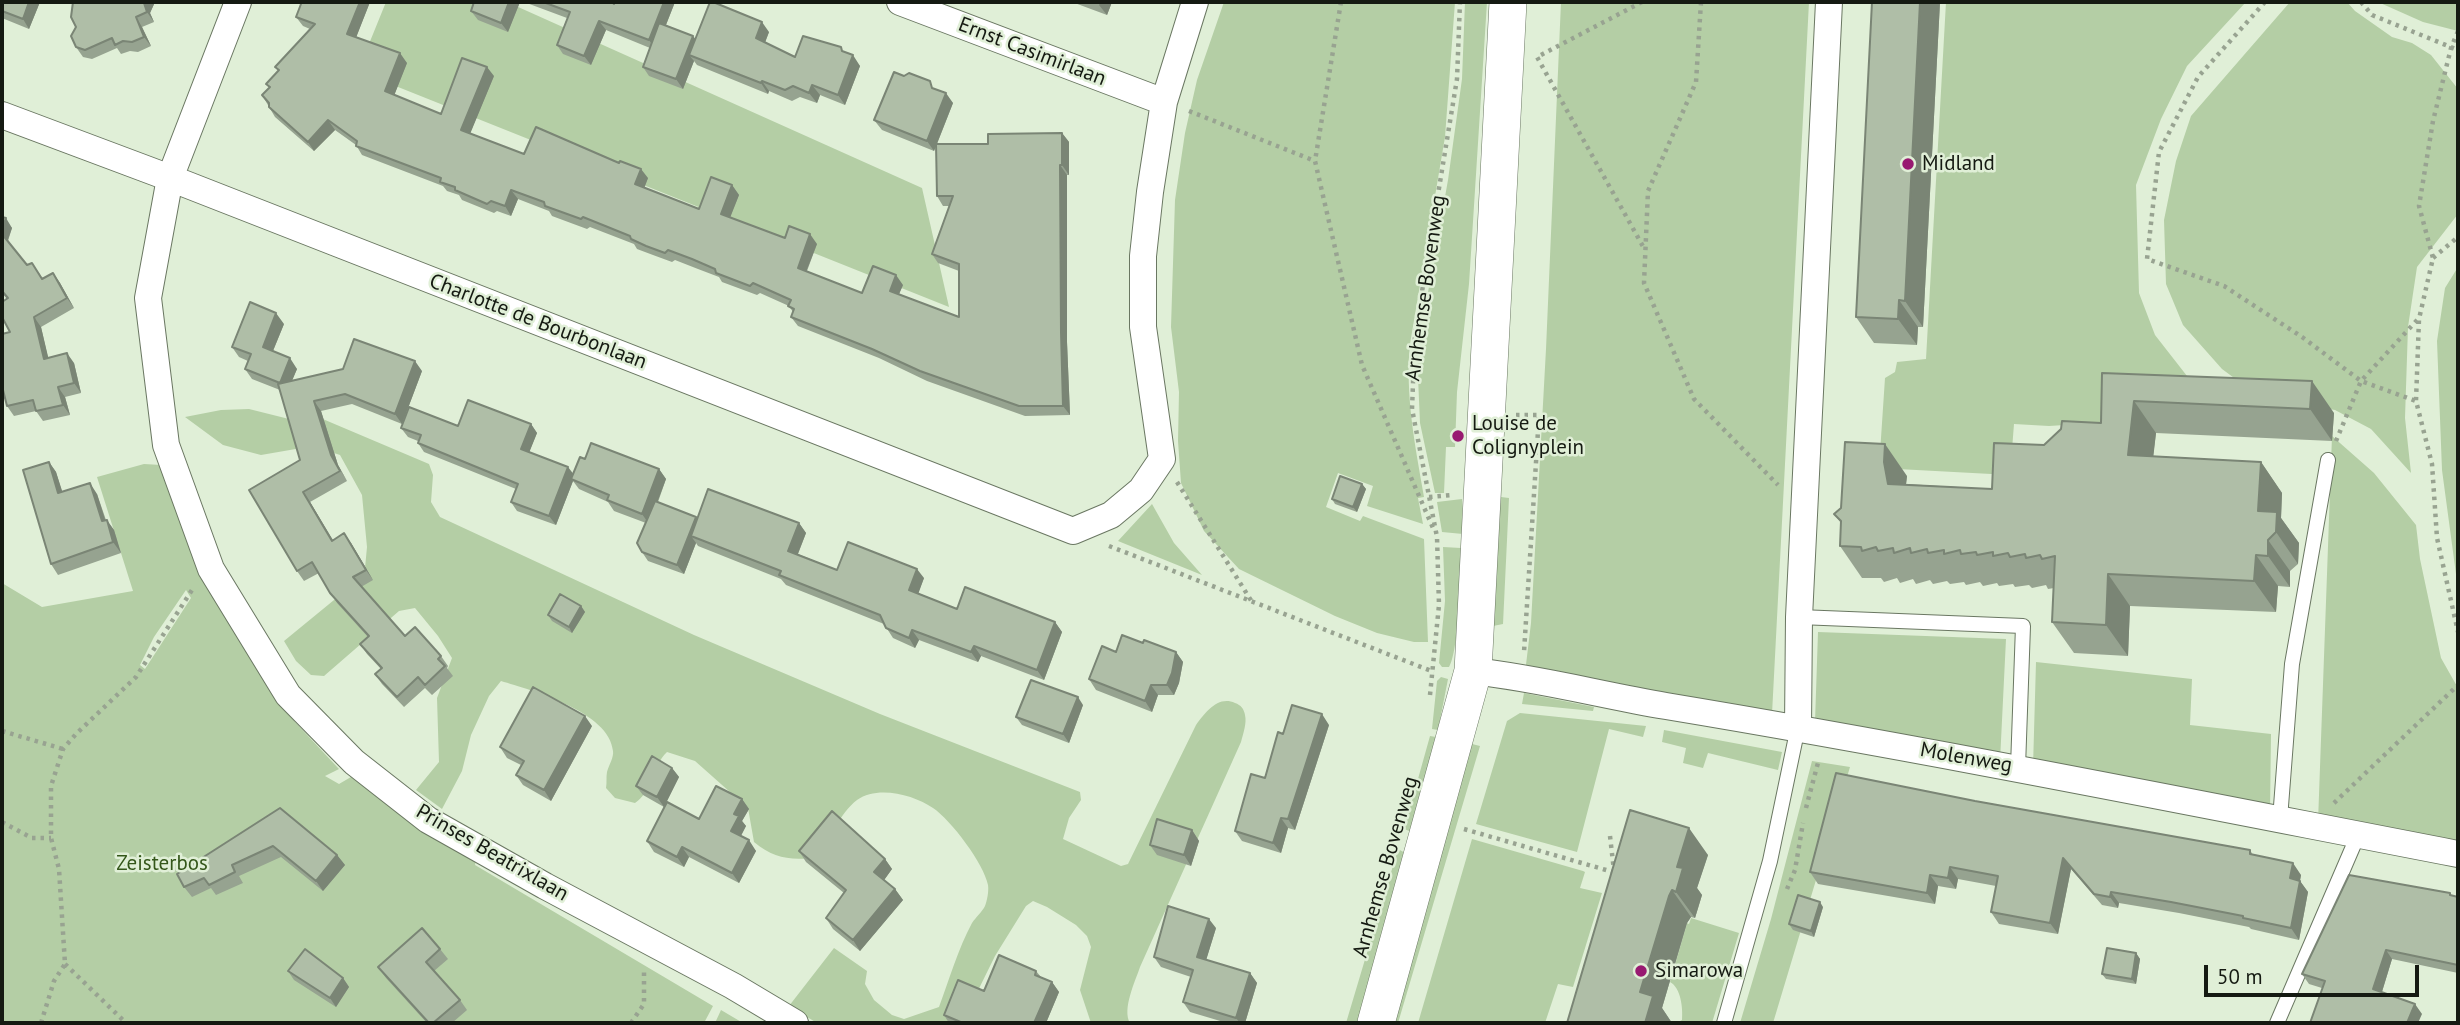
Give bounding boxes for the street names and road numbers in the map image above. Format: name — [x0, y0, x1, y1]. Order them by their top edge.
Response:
street label: Ernst Casimirlaan — [955, 12, 1109, 92]
street label: Arnhemse Bovenweg — [1400, 193, 1452, 383]
street label: Charlotte de Bourbonlaan — [426, 269, 650, 375]
street label: Molenweg — [1918, 738, 2014, 778]
street label: Arnhemse Bovenweg — [1348, 773, 1424, 961]
street label: Prinses Beatrixlaan — [411, 799, 573, 907]

